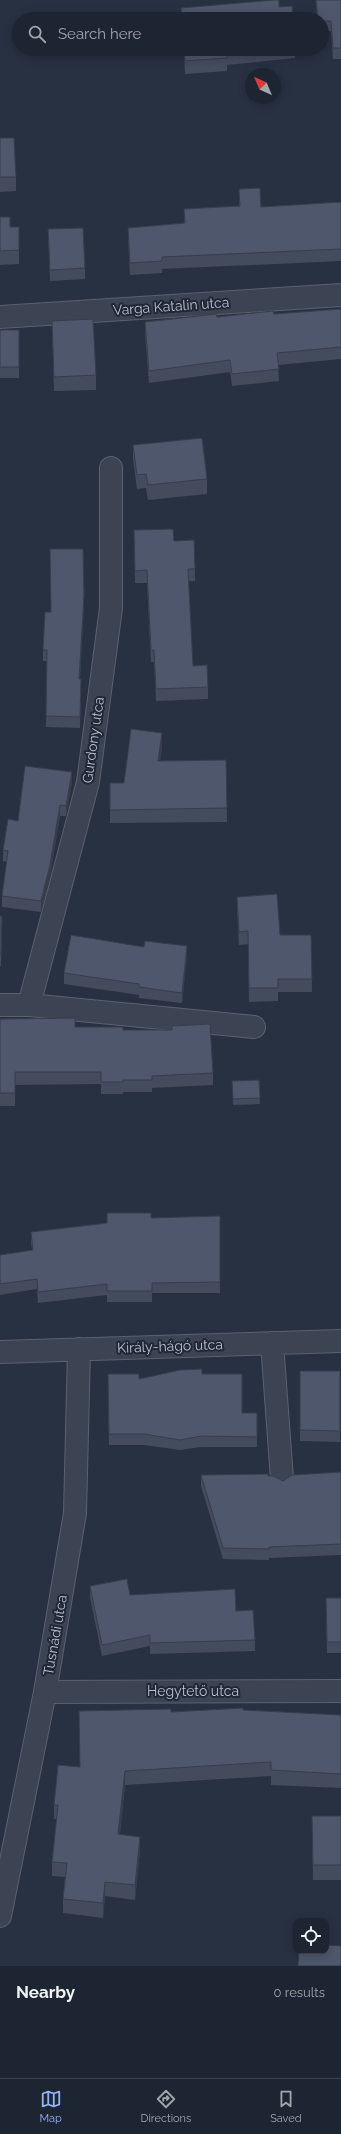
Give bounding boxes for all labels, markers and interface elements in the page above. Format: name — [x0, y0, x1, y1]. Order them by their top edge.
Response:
search box — [12, 12, 329, 56]
icon: search — [26, 23, 48, 45]
text: Search here — [58, 25, 141, 43]
north arrow — [245, 68, 281, 104]
street label: Varga Katalin utca — [112, 294, 230, 318]
street label: Gurdony utca — [79, 696, 107, 784]
street label: Király-hágó utca — [117, 1336, 223, 1356]
street label: Tusnádi utca — [40, 1593, 70, 1677]
street label: Hegytető utca — [147, 1683, 239, 1699]
map controls — [293, 1918, 329, 1954]
button: locate — [293, 1918, 329, 1954]
text: Nearby — [16, 1982, 75, 2002]
text: 0 results — [274, 1985, 325, 2000]
tab: Map — [39, 2088, 62, 2125]
tab: Directions — [141, 2088, 191, 2125]
tab: Saved — [270, 2088, 302, 2125]

